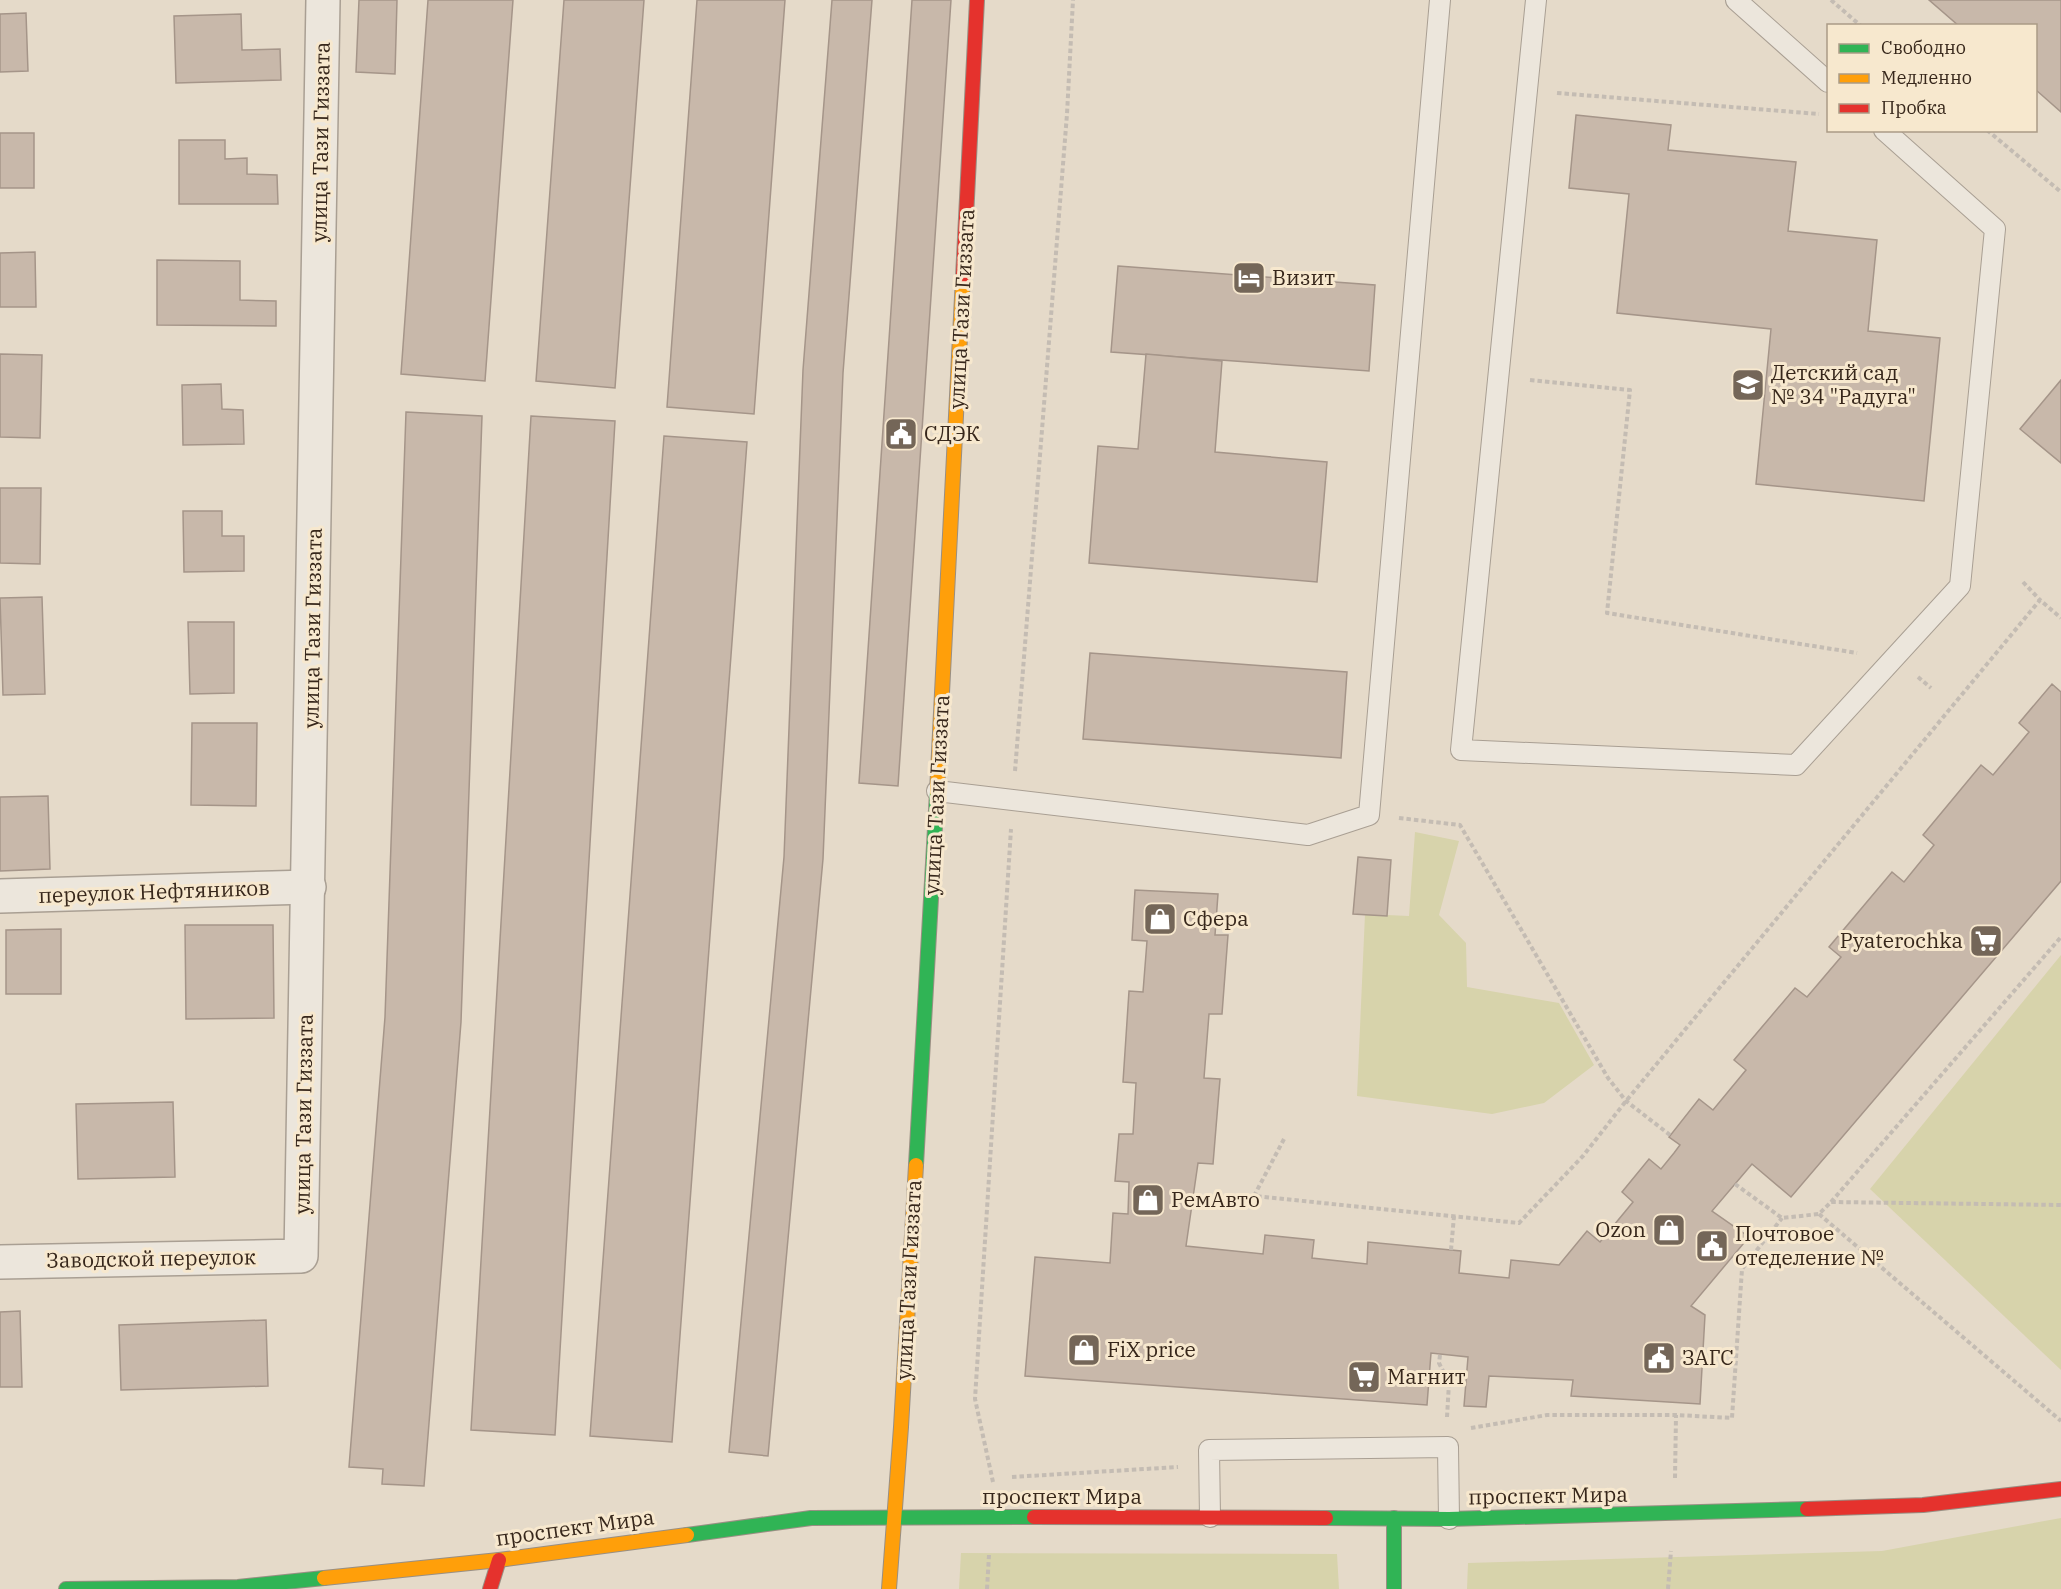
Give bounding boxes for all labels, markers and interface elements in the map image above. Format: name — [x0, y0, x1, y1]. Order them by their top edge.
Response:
legend — [1827, 24, 2037, 132]
text: Свободно — [1881, 36, 1966, 59]
street label: улица Тази Гиззата — [304, 41, 336, 243]
text: Медленно — [1881, 66, 1972, 89]
text: Пробка — [1881, 96, 1947, 119]
street label: улица Тази Гиззата — [942, 208, 980, 410]
hotel icon: Визит — [1231, 260, 1267, 296]
place label: Визит — [1272, 263, 1335, 291]
place label: Детский сад № 34 "Радуга" — [1771, 358, 1916, 410]
school or university icon: Детский сад № 34 "Радуга" — [1730, 367, 1766, 403]
public building icon: СДЭК — [883, 416, 919, 452]
place label: СДЭК — [924, 419, 981, 447]
street label: улица Тази Гиззата — [296, 527, 328, 729]
street label: улица Тази Гиззата — [917, 694, 955, 896]
street label: переулок Нефтяников — [38, 873, 270, 909]
shop icon: Сфера — [1142, 901, 1178, 937]
place label: Сфера — [1183, 904, 1249, 932]
supermarket icon: Pyaterochka — [1968, 923, 2004, 959]
place label: Pyaterochka — [1840, 926, 1963, 954]
street label: улица Тази Гиззата — [287, 1013, 319, 1215]
street label: улица Тази Гиззата — [889, 1179, 927, 1381]
shop icon: РемАвто — [1130, 1182, 1166, 1218]
place label: РемАвто — [1171, 1185, 1260, 1213]
shop icon: Ozon — [1651, 1212, 1687, 1248]
place label: Ozon — [1595, 1215, 1646, 1243]
place label: Почтовое отеделение № — [1735, 1219, 1884, 1271]
public building icon: Почтовое отеделение № — [1694, 1228, 1730, 1264]
street label: Заводской переулок — [46, 1242, 256, 1274]
shop icon: FiX price — [1066, 1332, 1102, 1368]
place label: FiX price — [1107, 1335, 1196, 1363]
public building icon: ЗАГС — [1641, 1340, 1677, 1376]
place label: ЗАГС — [1682, 1343, 1734, 1371]
supermarket icon: Магнит — [1346, 1359, 1382, 1395]
place label: Магнит — [1387, 1362, 1466, 1390]
street label: проспект Мира — [1468, 1480, 1628, 1510]
street label: проспект Мира — [982, 1482, 1142, 1510]
street label: проспект Мира — [494, 1502, 656, 1552]

